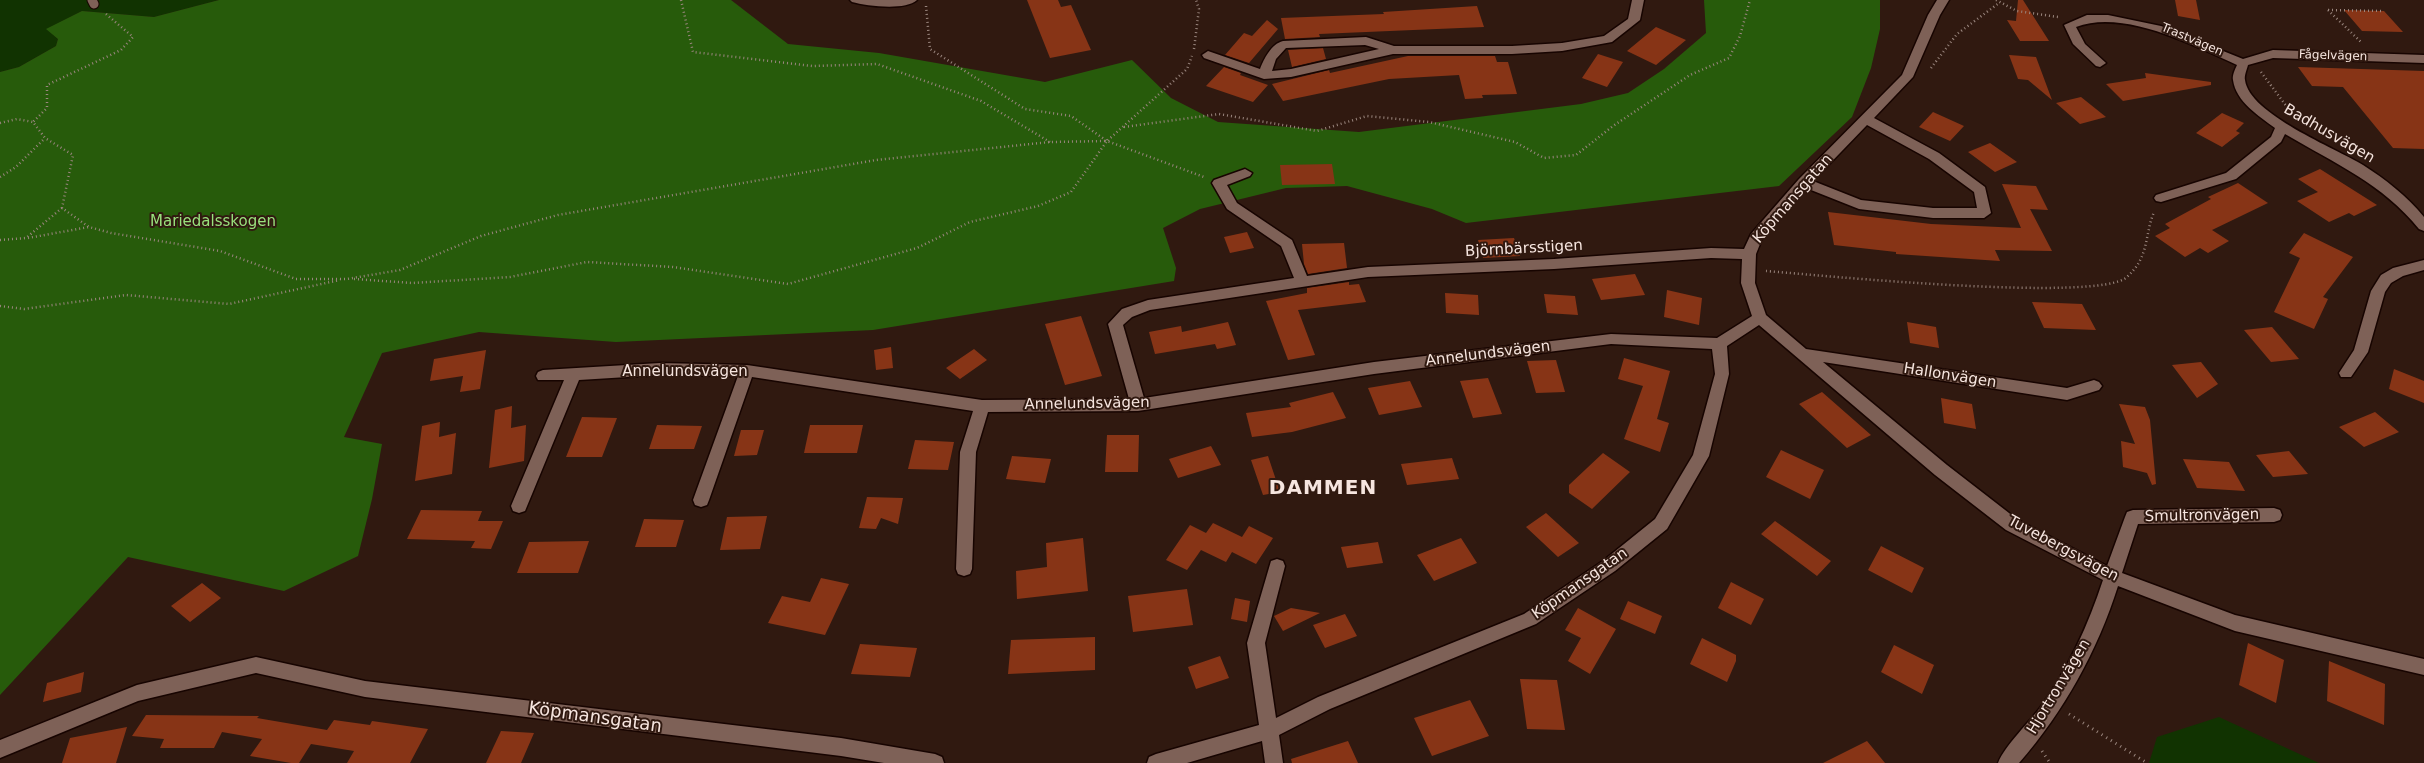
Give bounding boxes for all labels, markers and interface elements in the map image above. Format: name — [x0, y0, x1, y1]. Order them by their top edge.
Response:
street label: Trastvägen — [2159, 21, 2225, 59]
street label: Fågelvägen — [2298, 48, 2368, 64]
street label: Badhusvägen — [2280, 101, 2378, 167]
street label: Köpmansgatan — [1749, 151, 1837, 247]
park label: Mariedalsskogen — [150, 213, 276, 231]
street label: Björnbärsstigen — [1465, 237, 1583, 261]
street label: Annelundsvägen — [1425, 337, 1551, 371]
street label: Hallonvägen — [1902, 360, 1998, 392]
street label: Annelundsvägen — [622, 363, 748, 381]
street label: Annelundsvägen — [1024, 394, 1150, 414]
district label: DAMMEN — [1268, 477, 1378, 501]
street label: Smultronvägen — [2145, 506, 2259, 526]
street label: Tuvebergsvägen — [2005, 512, 2121, 586]
street label: Köpmansgatan — [1529, 544, 1631, 624]
street label: Hjortronvägen — [2024, 636, 2094, 738]
street label: Köpmansgatan — [527, 698, 663, 738]

